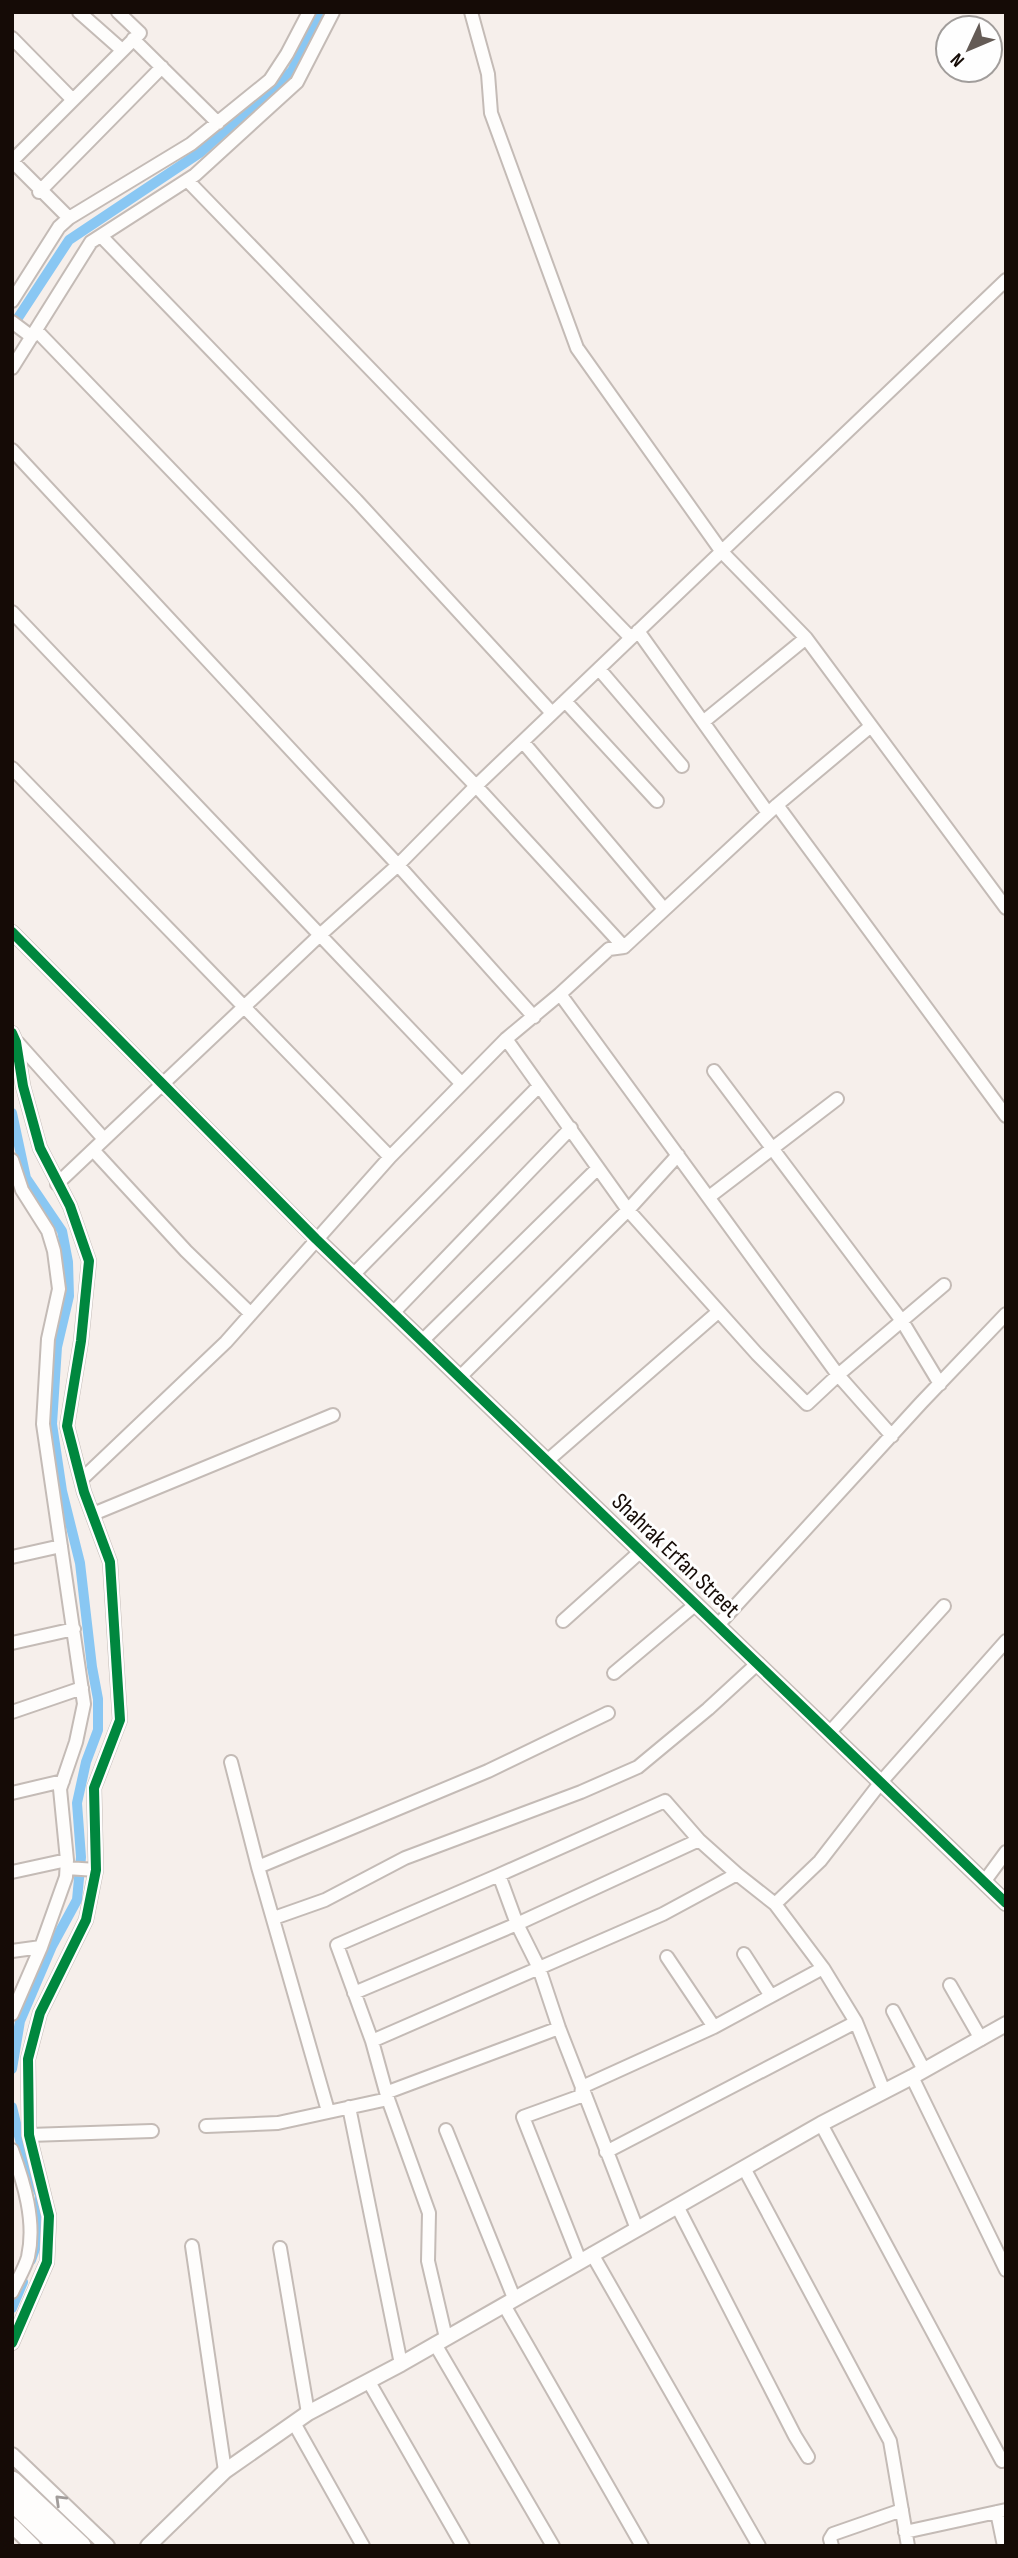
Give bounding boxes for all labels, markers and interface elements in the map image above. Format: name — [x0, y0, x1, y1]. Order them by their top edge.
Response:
north arrow — [934, 14, 1004, 84]
text: N — [946, 48, 970, 71]
street label: Shahrak Erfan Street — [606, 1487, 746, 1624]
one-way arrow — [55, 2496, 68, 2509]

